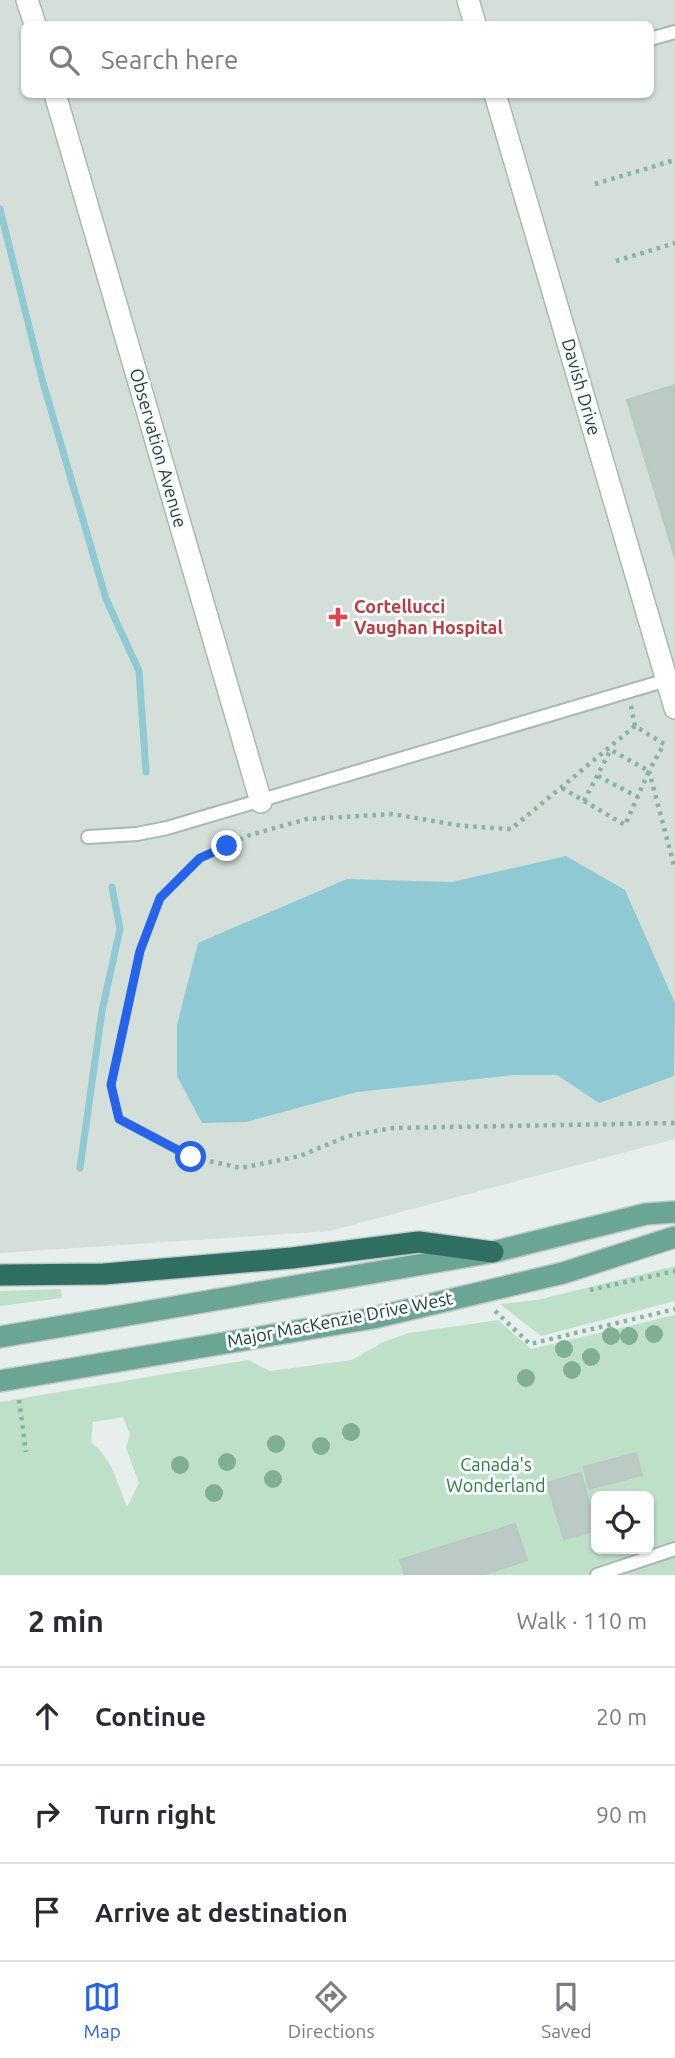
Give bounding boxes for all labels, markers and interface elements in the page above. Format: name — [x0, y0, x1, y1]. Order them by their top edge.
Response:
search box — [21, 21, 654, 98]
icon: search — [45, 41, 83, 79]
text: Search here — [101, 45, 238, 74]
street label: Davish Drive — [559, 336, 605, 437]
street label: Observation Avenue — [127, 366, 191, 530]
place label: Cortellucci Vaughan Hospital — [354, 596, 503, 637]
marker: Cortellucci Vaughan Hospital — [328, 607, 348, 627]
route end — [211, 830, 242, 861]
route start — [175, 1141, 206, 1172]
street label: Major MacKenzie Drive West — [225, 1287, 454, 1351]
park label: Canada's Wonderland — [446, 1454, 546, 1495]
map controls — [591, 1491, 654, 1554]
button: locate — [591, 1491, 654, 1554]
text: 2 min — [28, 1604, 104, 1638]
text: Walk · 110 m — [516, 1608, 647, 1633]
icon: ahead — [28, 1697, 66, 1735]
text: Continue — [95, 1702, 206, 1731]
text: 20 m — [596, 1704, 647, 1729]
icon: right — [28, 1795, 66, 1833]
text: Turn right — [95, 1800, 216, 1829]
text: 90 m — [596, 1802, 647, 1827]
icon: arrive — [28, 1893, 66, 1931]
text: Arrive at destination — [95, 1898, 348, 1927]
tab: Map — [83, 1978, 121, 2042]
tab: Directions — [288, 1978, 375, 2042]
tab: Saved — [541, 1978, 592, 2042]

